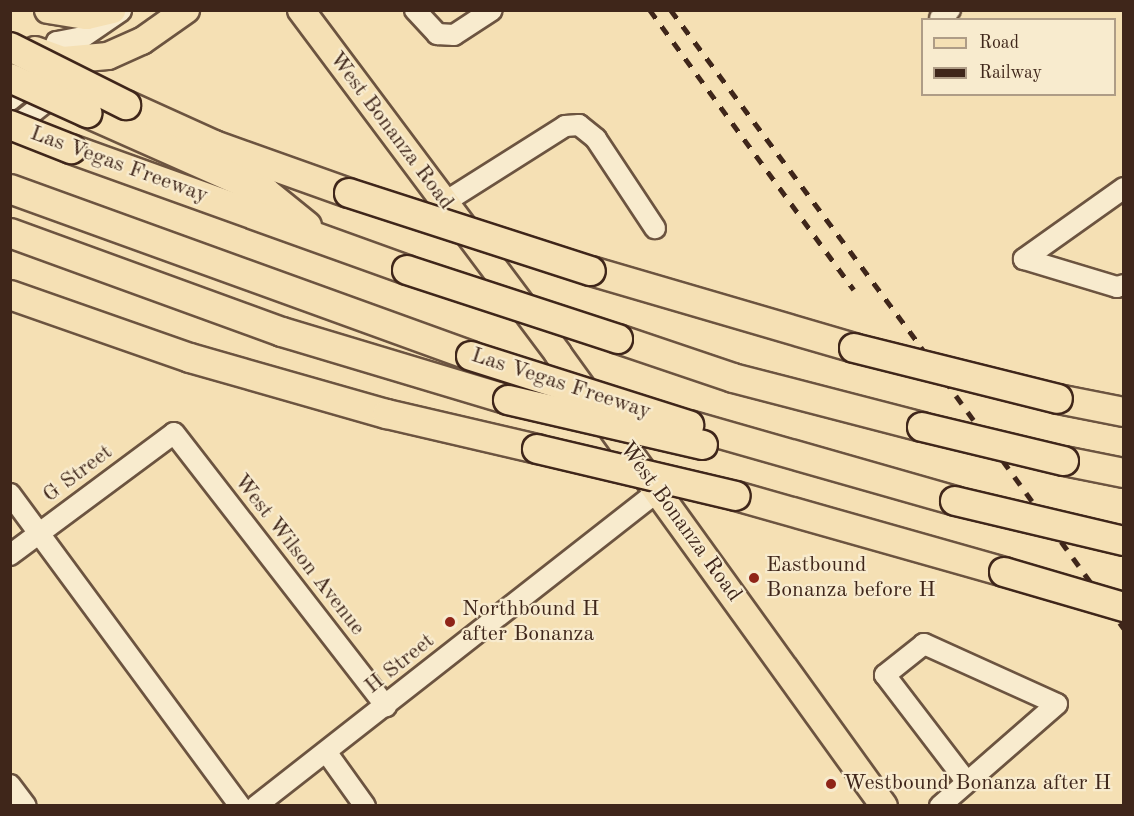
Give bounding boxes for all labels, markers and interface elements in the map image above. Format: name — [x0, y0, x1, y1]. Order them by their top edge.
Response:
legend — [921, 18, 1116, 96]
text: Road — [979, 34, 1019, 52]
street label: West Bonanza Road — [323, 47, 459, 215]
text: Railway — [979, 64, 1042, 82]
street label: Las Vegas Freeway — [26, 121, 212, 209]
street label: Las Vegas Freeway — [468, 342, 654, 426]
street label: West Bonanza Road — [613, 437, 747, 607]
street label: G Street — [38, 439, 118, 509]
street label: West Wilson Avenue — [228, 469, 370, 641]
place label: Eastbound Bonanza before H — [766, 552, 936, 604]
marker: Eastbound Bonanza before H — [747, 571, 761, 585]
place label: Northbound H after Bonanza — [462, 596, 599, 648]
marker: Northbound H after Bonanza — [443, 615, 457, 629]
street label: H Street — [360, 628, 440, 700]
place label: Westbound Bonanza after H — [843, 771, 1111, 797]
marker: Westbound Bonanza after H — [824, 777, 838, 791]

